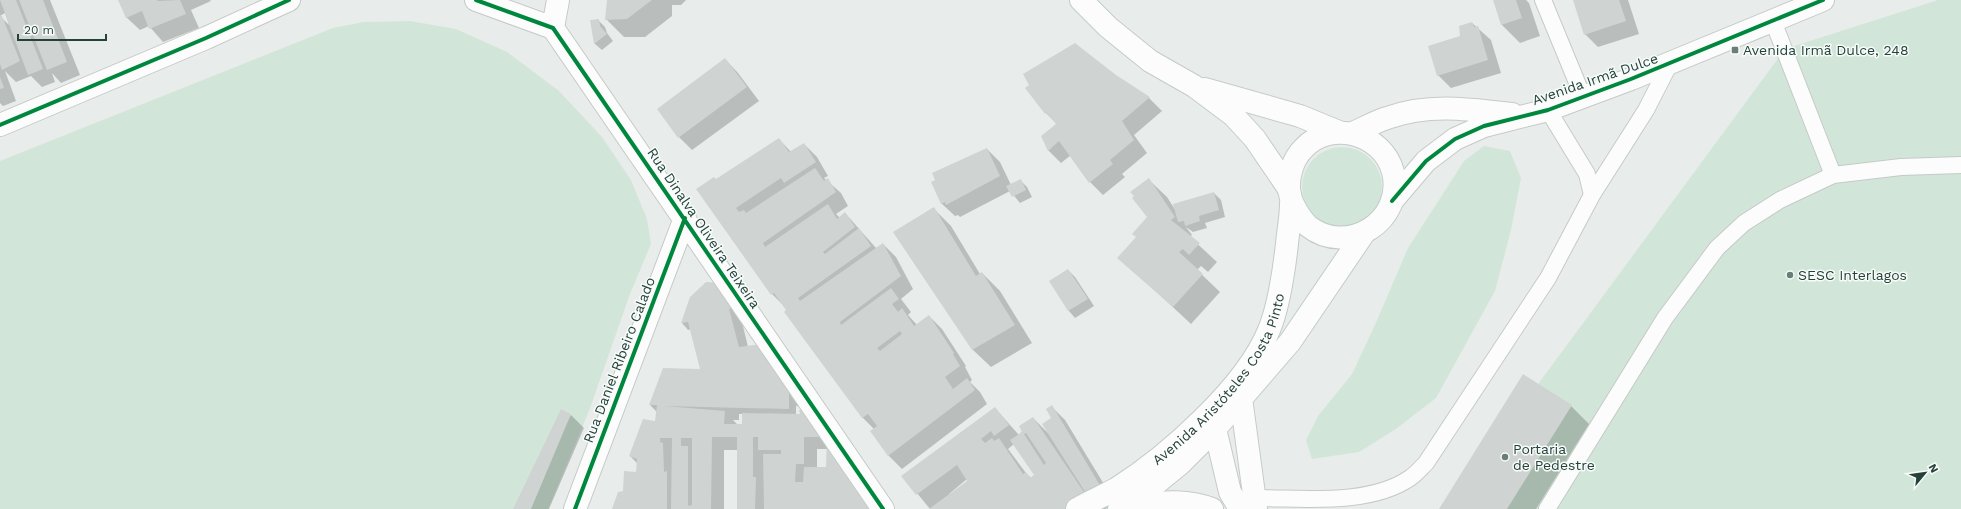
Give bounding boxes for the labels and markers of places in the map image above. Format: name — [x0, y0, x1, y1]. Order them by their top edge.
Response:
place label: Avenida Irmã Dulce, 248 — [1743, 42, 1909, 58]
marker: Avenida Irmã Dulce, 248 — [1730, 45, 1740, 55]
place label: SESC Interlagos — [1798, 267, 1907, 283]
marker: SESC Interlagos — [1785, 270, 1795, 280]
place label: Portaria de Pedestre — [1513, 441, 1595, 473]
marker: Portaria de Pedestre — [1500, 452, 1510, 462]

